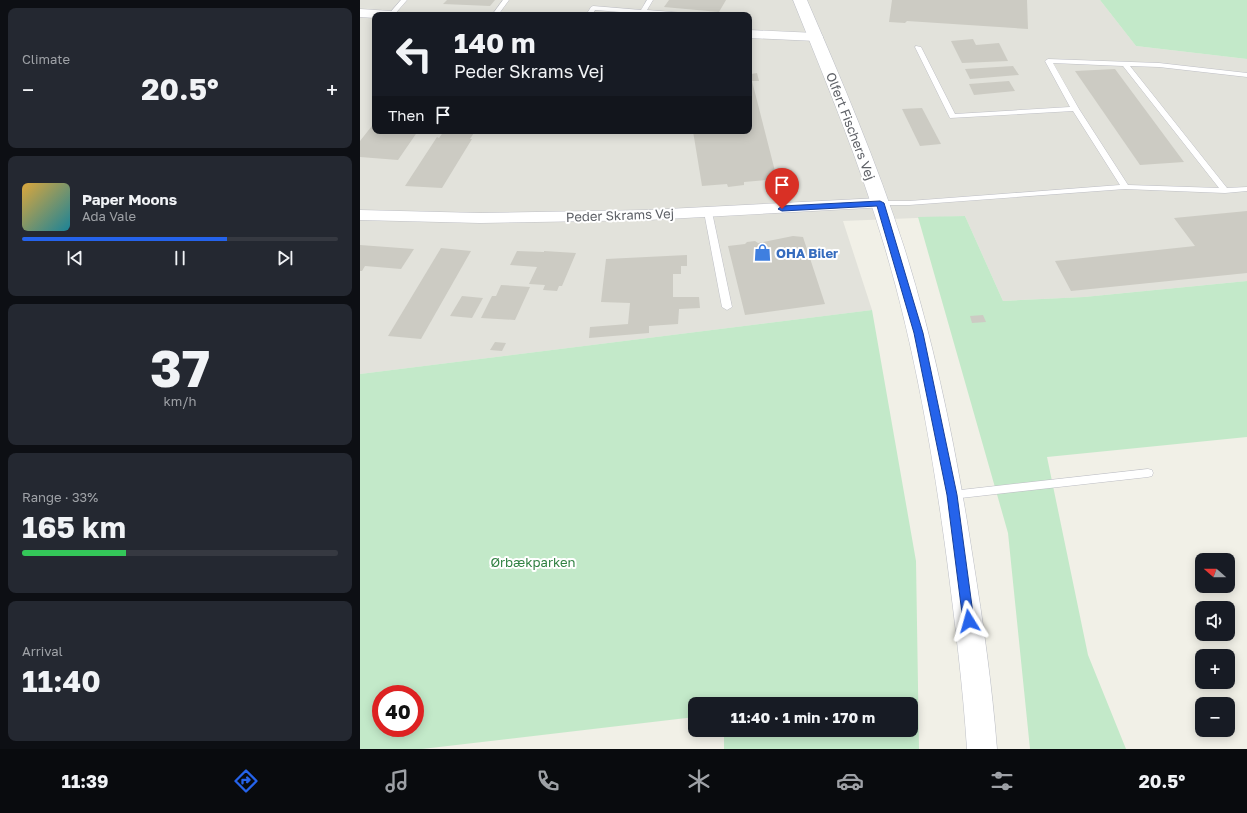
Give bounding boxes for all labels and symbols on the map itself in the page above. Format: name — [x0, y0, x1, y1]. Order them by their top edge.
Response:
street label: Olfert Fischers Vej — [823, 70, 879, 182]
pin — [765, 168, 799, 209]
street label: Peder Skrams Vej — [566, 205, 674, 225]
shop icon: OHA Biler — [753, 243, 773, 263]
place label: OHA Biler — [776, 245, 838, 261]
north arrow — [1195, 553, 1235, 593]
park label: Ørbækparken — [490, 554, 576, 570]
position arrow — [948, 600, 990, 642]
speed limit sign: 40 — [372, 685, 424, 737]

